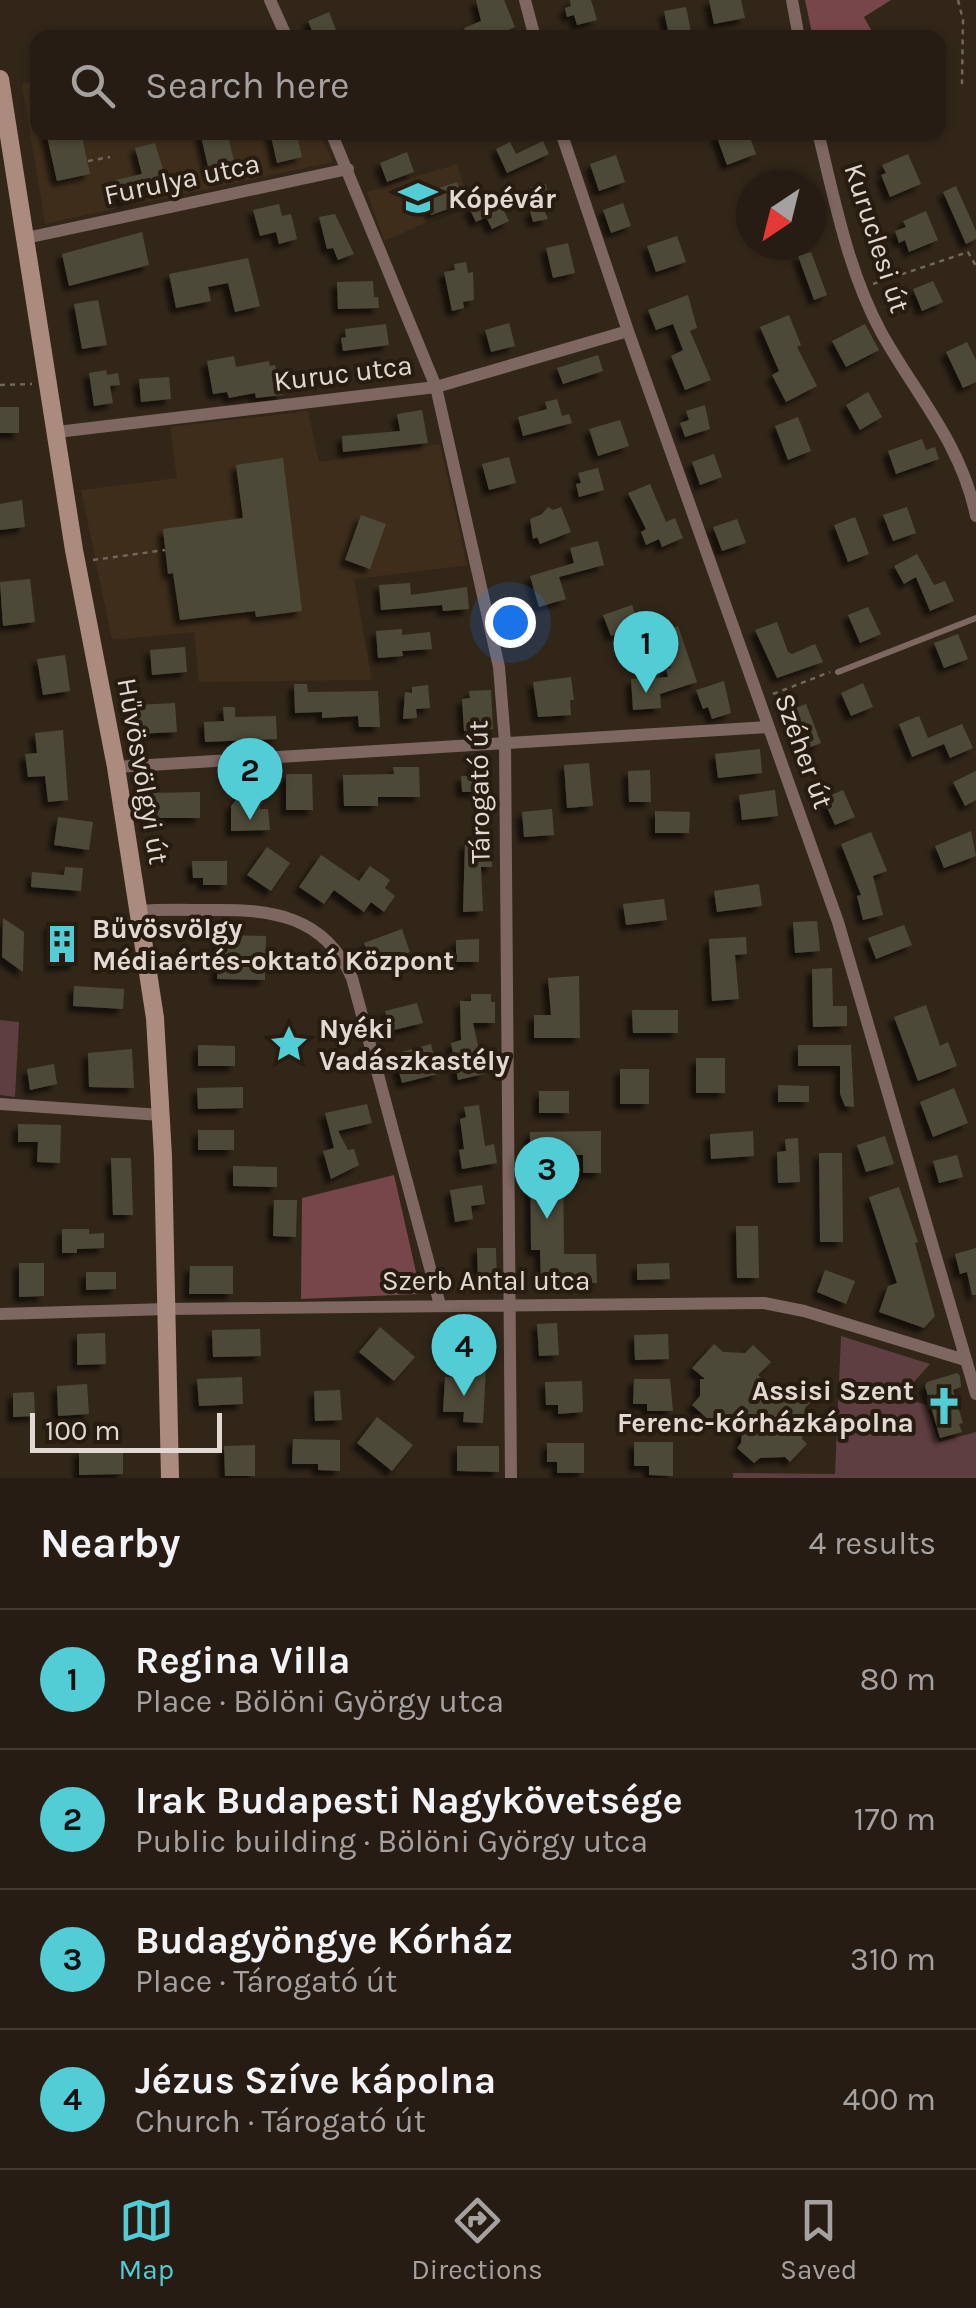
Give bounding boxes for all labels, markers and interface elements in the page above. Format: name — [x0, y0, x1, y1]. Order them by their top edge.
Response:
search box — [30, 30, 946, 140]
icon: search — [65, 58, 120, 113]
text: Search here — [145, 63, 349, 108]
street label: Furulya utca — [101, 146, 263, 212]
street label: Kuruclesi út — [837, 159, 917, 317]
north arrow — [736, 170, 826, 260]
school or university icon: Kópévár — [397, 177, 439, 219]
place label: Kópévár — [448, 182, 556, 215]
street label: Kuruc utca — [272, 348, 414, 398]
your location — [485, 597, 536, 648]
pin: 1 — [614, 610, 678, 693]
street label: Hűvösvölgyi út — [110, 675, 176, 867]
street label: Széher út — [768, 689, 840, 813]
street label: Tárogató út — [461, 720, 497, 864]
pin: 2 — [218, 738, 282, 820]
place label: Bűvösvölgy Médiaértés-oktató Központ — [92, 912, 454, 977]
building icon: Bűvösvölgy Médiaértés-oktató Központ — [41, 923, 83, 965]
place label: Nyéki Vadászkastély — [319, 1012, 510, 1077]
place icon: Nyéki Vadászkastély — [268, 1023, 310, 1065]
pin: 3 — [514, 1136, 580, 1219]
street label: Szerb Antal utca — [382, 1264, 590, 1297]
pin: 4 — [432, 1314, 496, 1396]
place label: Assisi Szent Ferenc-kórházkápolna — [617, 1374, 914, 1439]
church icon: Assisi Szent Ferenc-kórházkápolna — [923, 1385, 965, 1427]
scale bar — [30, 1408, 222, 1452]
text: 100 m — [45, 1414, 120, 1447]
text: Nearby — [40, 1518, 180, 1568]
text: 4 results — [809, 1525, 936, 1562]
text: Regina Villa — [135, 1638, 350, 1683]
text: 1 — [67, 1661, 78, 1698]
text: 80 m — [860, 1661, 936, 1698]
text: Place · Bölöni György utca — [135, 1683, 504, 1720]
text: Irak Budapesti Nagykövetsége — [135, 1778, 683, 1823]
text: 2 — [63, 1801, 82, 1838]
text: 170 m — [854, 1801, 936, 1838]
text: Public building · Bölöni György utca — [135, 1823, 648, 1860]
text: Budagyöngye Kórház — [135, 1918, 513, 1963]
text: 3 — [63, 1941, 82, 1978]
text: 310 m — [850, 1941, 936, 1978]
text: Place · Tárogató út — [135, 1963, 397, 2000]
text: Jézus Szíve kápolna — [135, 2058, 496, 2103]
text: 4 — [63, 2081, 82, 2118]
text: 400 m — [843, 2081, 936, 2118]
text: Church · Tárogató út — [135, 2103, 426, 2140]
tab: Map — [119, 2193, 174, 2286]
tab: Directions — [411, 2193, 543, 2286]
tab: Saved — [780, 2193, 857, 2286]

